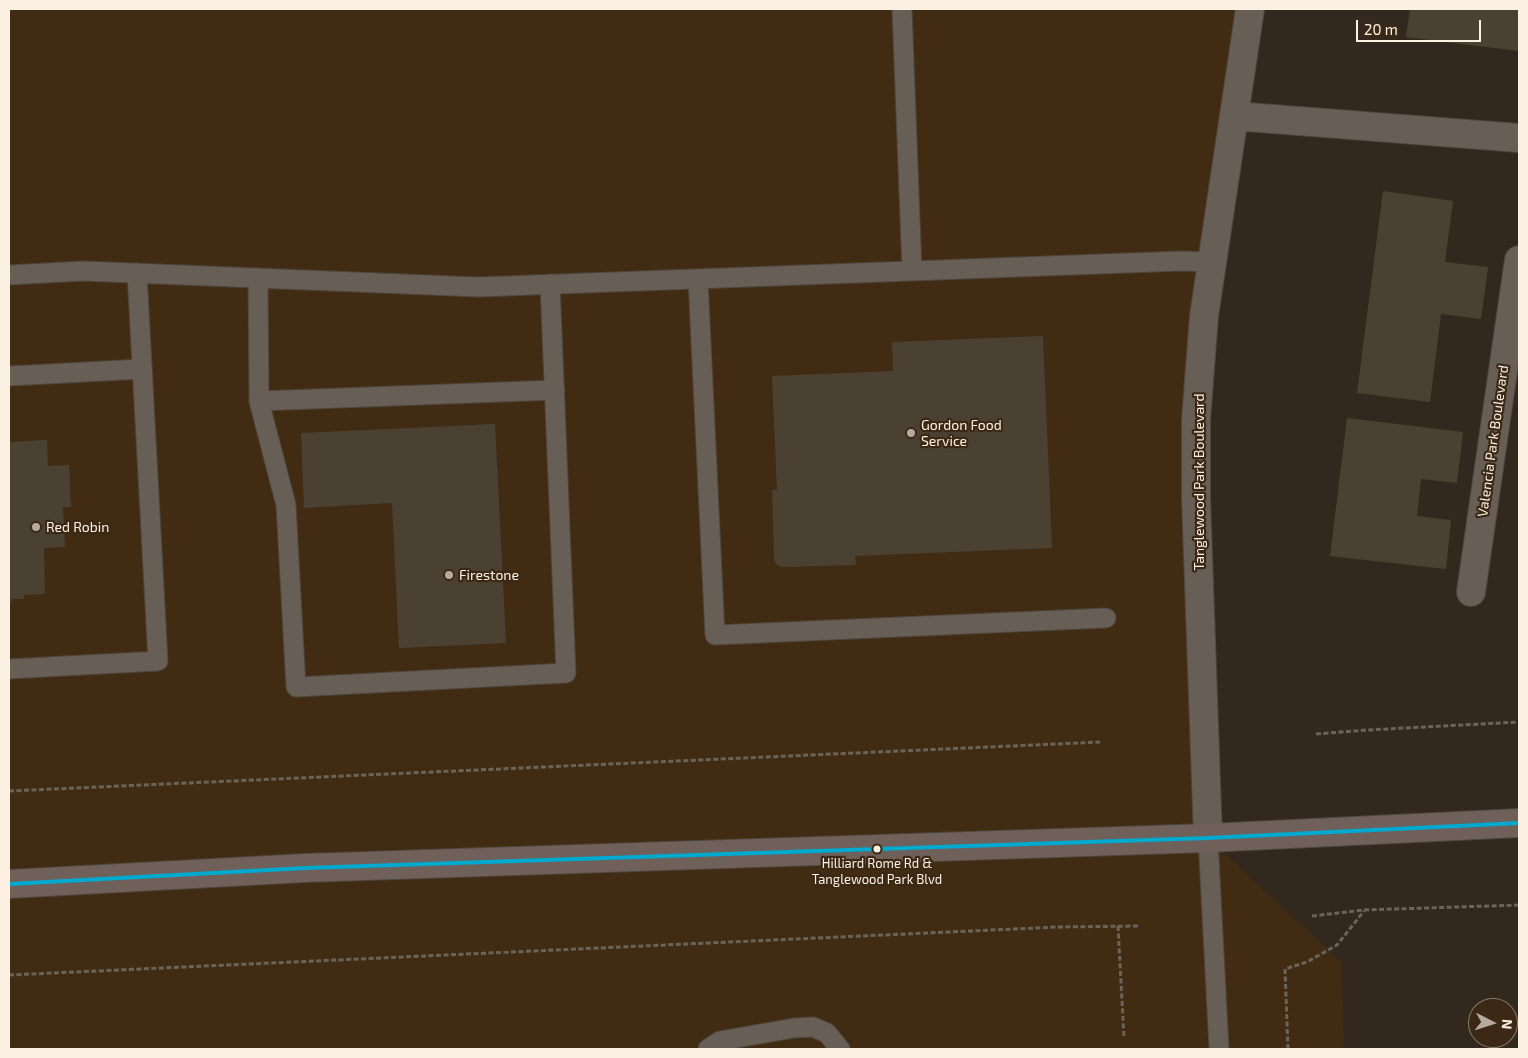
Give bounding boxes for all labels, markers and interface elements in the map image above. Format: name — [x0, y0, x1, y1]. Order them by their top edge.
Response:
scale bar — [1358, 10, 1483, 42]
text: 20 m — [1364, 20, 1398, 38]
street label: Valencia Park Boulevard — [1474, 364, 1512, 518]
street label: Tanglewood Park Boulevard — [1191, 393, 1207, 571]
place label: Gordon Food Service — [921, 417, 1002, 450]
marker: Gordon Food Service — [905, 427, 917, 439]
place label: Red Robin — [46, 519, 109, 535]
marker: Red Robin — [30, 521, 42, 533]
place label: Firestone — [459, 567, 519, 583]
marker: Firestone — [443, 569, 455, 581]
marker: Hilliard Rome Rd & Tanglewood Park Blvd — [872, 844, 882, 854]
place label: Hilliard Rome Rd & Tanglewood Park Blvd — [812, 856, 942, 887]
north arrow — [1468, 998, 1518, 1048]
text: N — [1499, 1018, 1516, 1030]

